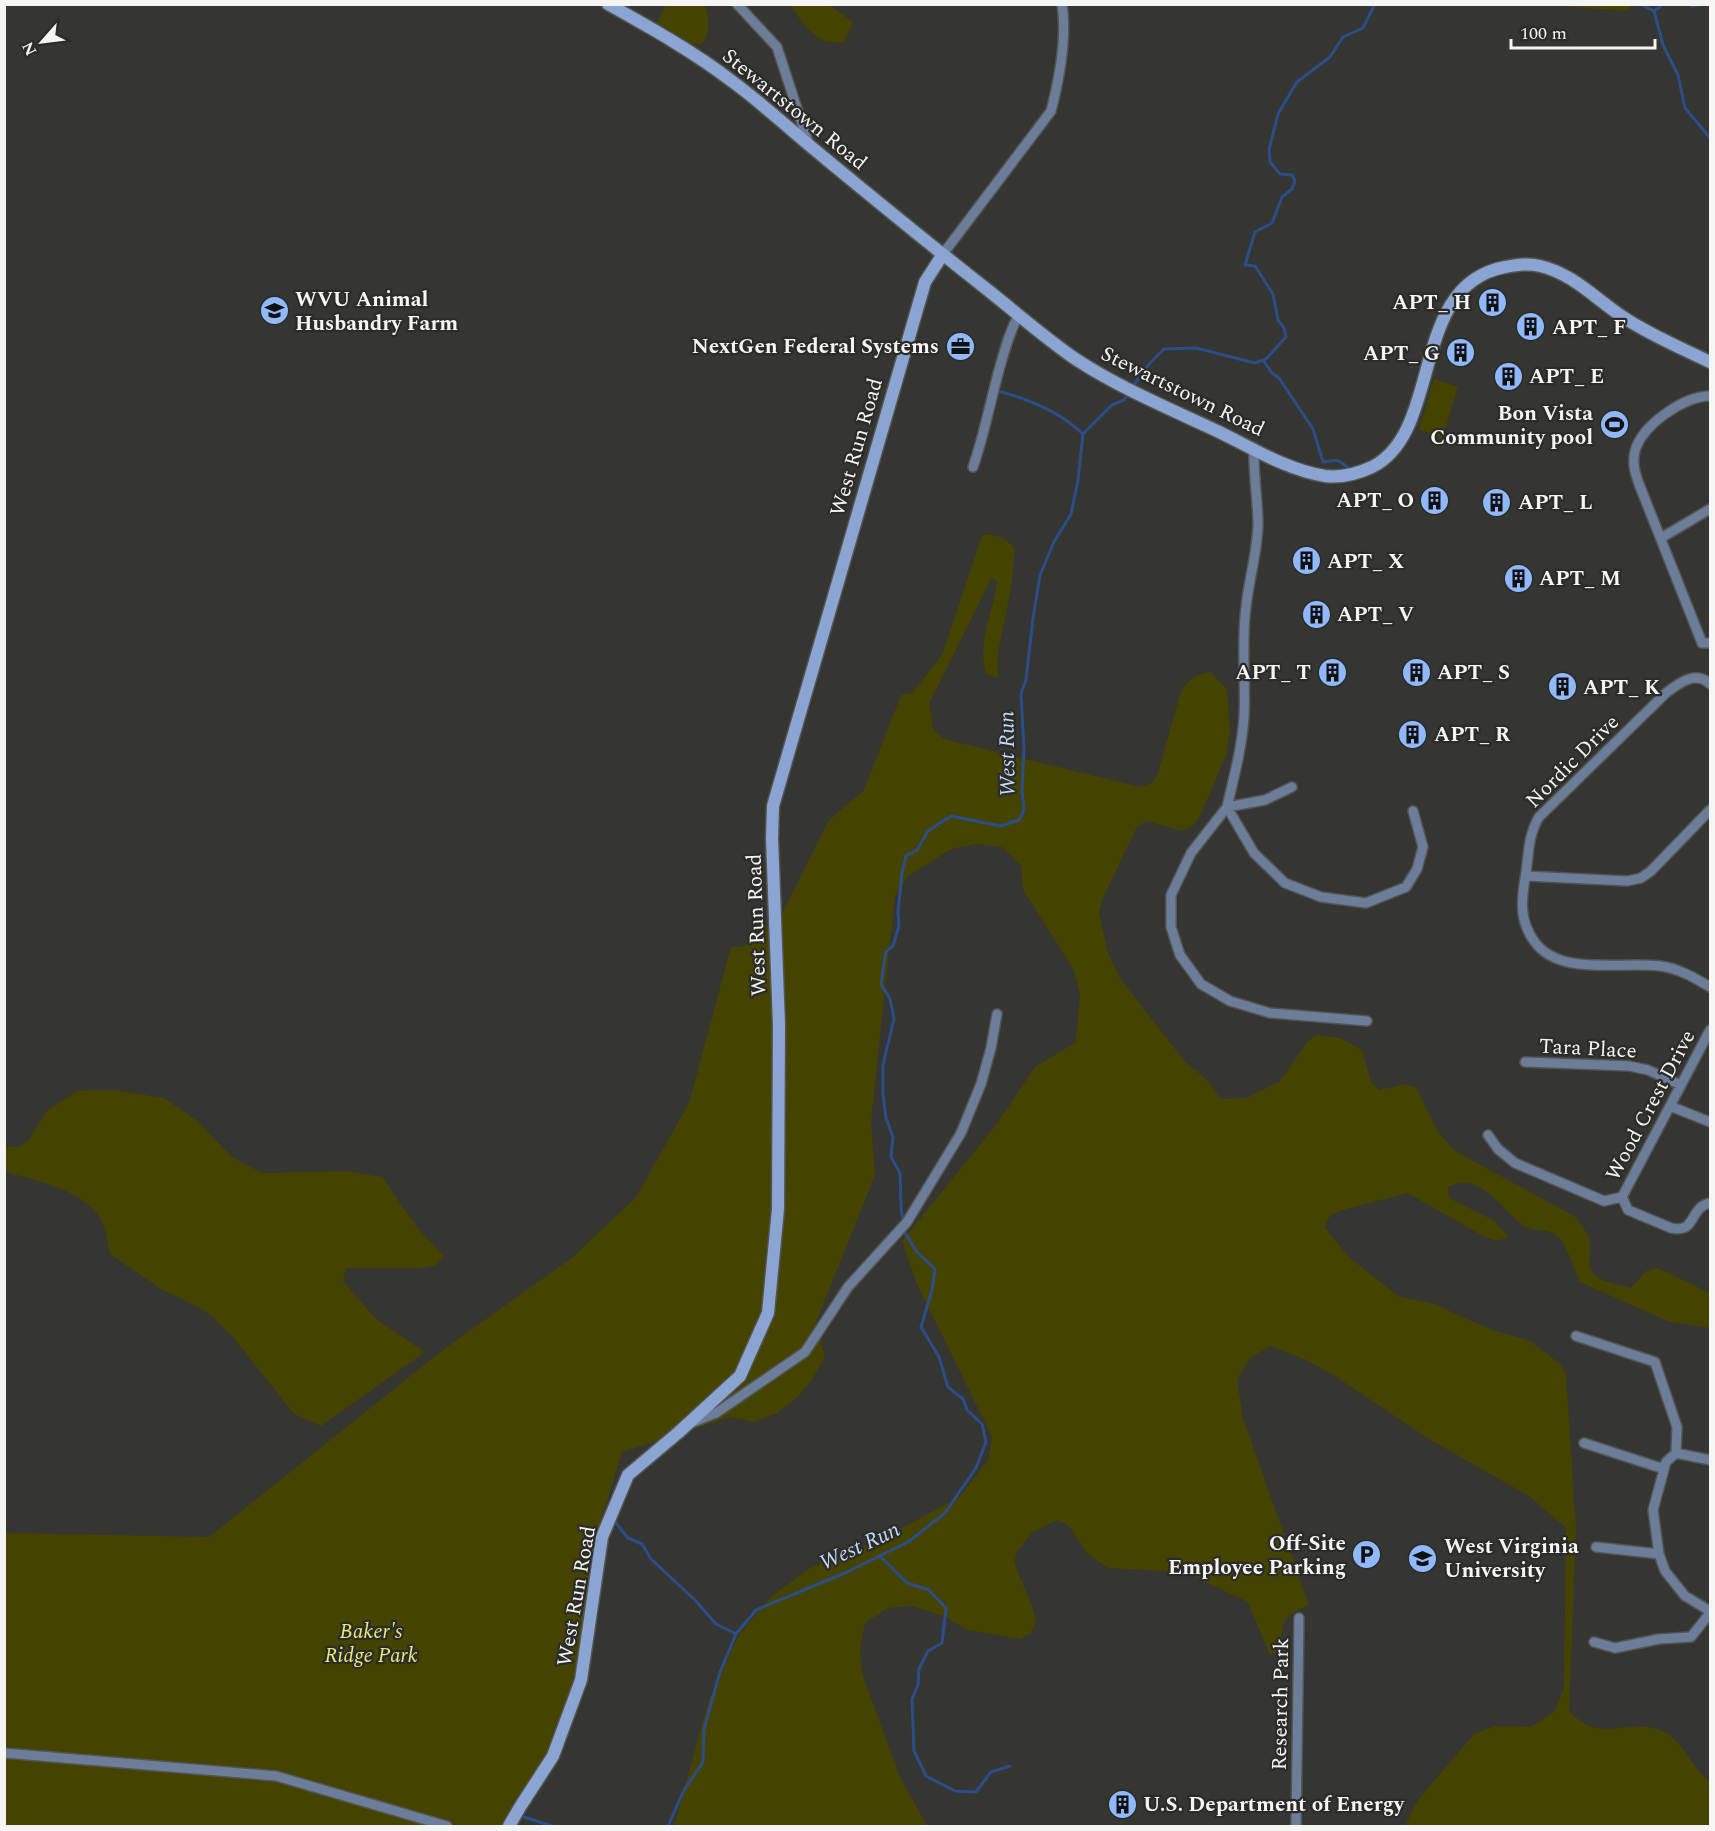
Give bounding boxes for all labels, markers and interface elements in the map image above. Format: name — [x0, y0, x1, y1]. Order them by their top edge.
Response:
north arrow — [12, 12, 72, 72]
scale bar — [1511, 12, 1655, 50]
text: 100 m — [1520, 20, 1567, 47]
text: N — [16, 37, 43, 60]
street label: Stewartstown Road — [715, 41, 874, 179]
place label: WVU Animal Husbandry Farm — [295, 284, 458, 340]
building icon: APT_ H — [1476, 286, 1508, 318]
place label: APT_ H — [1392, 287, 1471, 319]
school or university icon: WVU Animal Husbandry Farm — [258, 295, 290, 327]
building icon: APT_ F — [1515, 311, 1547, 343]
place label: APT_ F — [1552, 312, 1626, 344]
office icon: NextGen Federal Systems — [944, 330, 976, 362]
place label: NextGen Federal Systems — [692, 331, 939, 363]
building icon: APT_ G — [1445, 337, 1477, 369]
street label: Stewartstown Road — [1095, 338, 1270, 446]
place label: APT_ G — [1363, 338, 1440, 370]
building icon: APT_ E — [1492, 360, 1524, 392]
place label: APT_ E — [1529, 361, 1604, 393]
street label: West Run Road — [822, 374, 892, 520]
place label: Bon Vista Community pool — [1430, 398, 1593, 454]
sports icon: Bon Vista Community pool — [1598, 409, 1630, 441]
building icon: APT_ O — [1419, 484, 1451, 516]
place label: APT_ O — [1336, 485, 1414, 517]
building icon: APT_ L — [1481, 486, 1513, 518]
place label: APT_ L — [1518, 487, 1593, 519]
building icon: APT_ X — [1290, 545, 1322, 577]
place label: APT_ X — [1327, 546, 1404, 578]
building icon: APT_ M — [1502, 562, 1534, 594]
place label: APT_ M — [1539, 563, 1621, 595]
building icon: APT_ V — [1300, 598, 1332, 630]
place label: APT_ V — [1337, 599, 1414, 631]
building icon: APT_ T — [1316, 656, 1348, 688]
building icon: APT_ S — [1400, 656, 1432, 688]
place label: APT_ T — [1235, 657, 1311, 689]
place label: APT_ S — [1437, 657, 1510, 689]
building icon: APT_ K — [1546, 671, 1578, 703]
place label: APT_ K — [1583, 672, 1661, 704]
street label: Nordic Drive — [1518, 707, 1627, 816]
water label: West Run — [990, 710, 1025, 797]
building icon: APT_ R — [1397, 718, 1429, 750]
place label: APT_ R — [1434, 719, 1511, 751]
street label: West Run Road — [739, 853, 775, 997]
street label: Wood Crest Drive — [1598, 1024, 1704, 1187]
street label: Tara Place — [1538, 1030, 1638, 1068]
water label: West Run — [814, 1513, 906, 1579]
street label: West Run Road — [549, 1523, 605, 1669]
place label: Off-Site Employee Parking — [1168, 1528, 1346, 1584]
place label: West Virginia University — [1444, 1531, 1579, 1587]
parking icon: Off-Site Employee Parking — [1351, 1539, 1383, 1571]
school or university icon: West Virginia University — [1407, 1542, 1439, 1574]
park label: Baker's Ridge Park — [324, 1616, 418, 1672]
street label: Research Park — [1264, 1637, 1298, 1771]
building icon: U.S. Department of Energy — [1106, 1788, 1138, 1820]
place label: U.S. Department of Energy — [1143, 1789, 1405, 1821]

